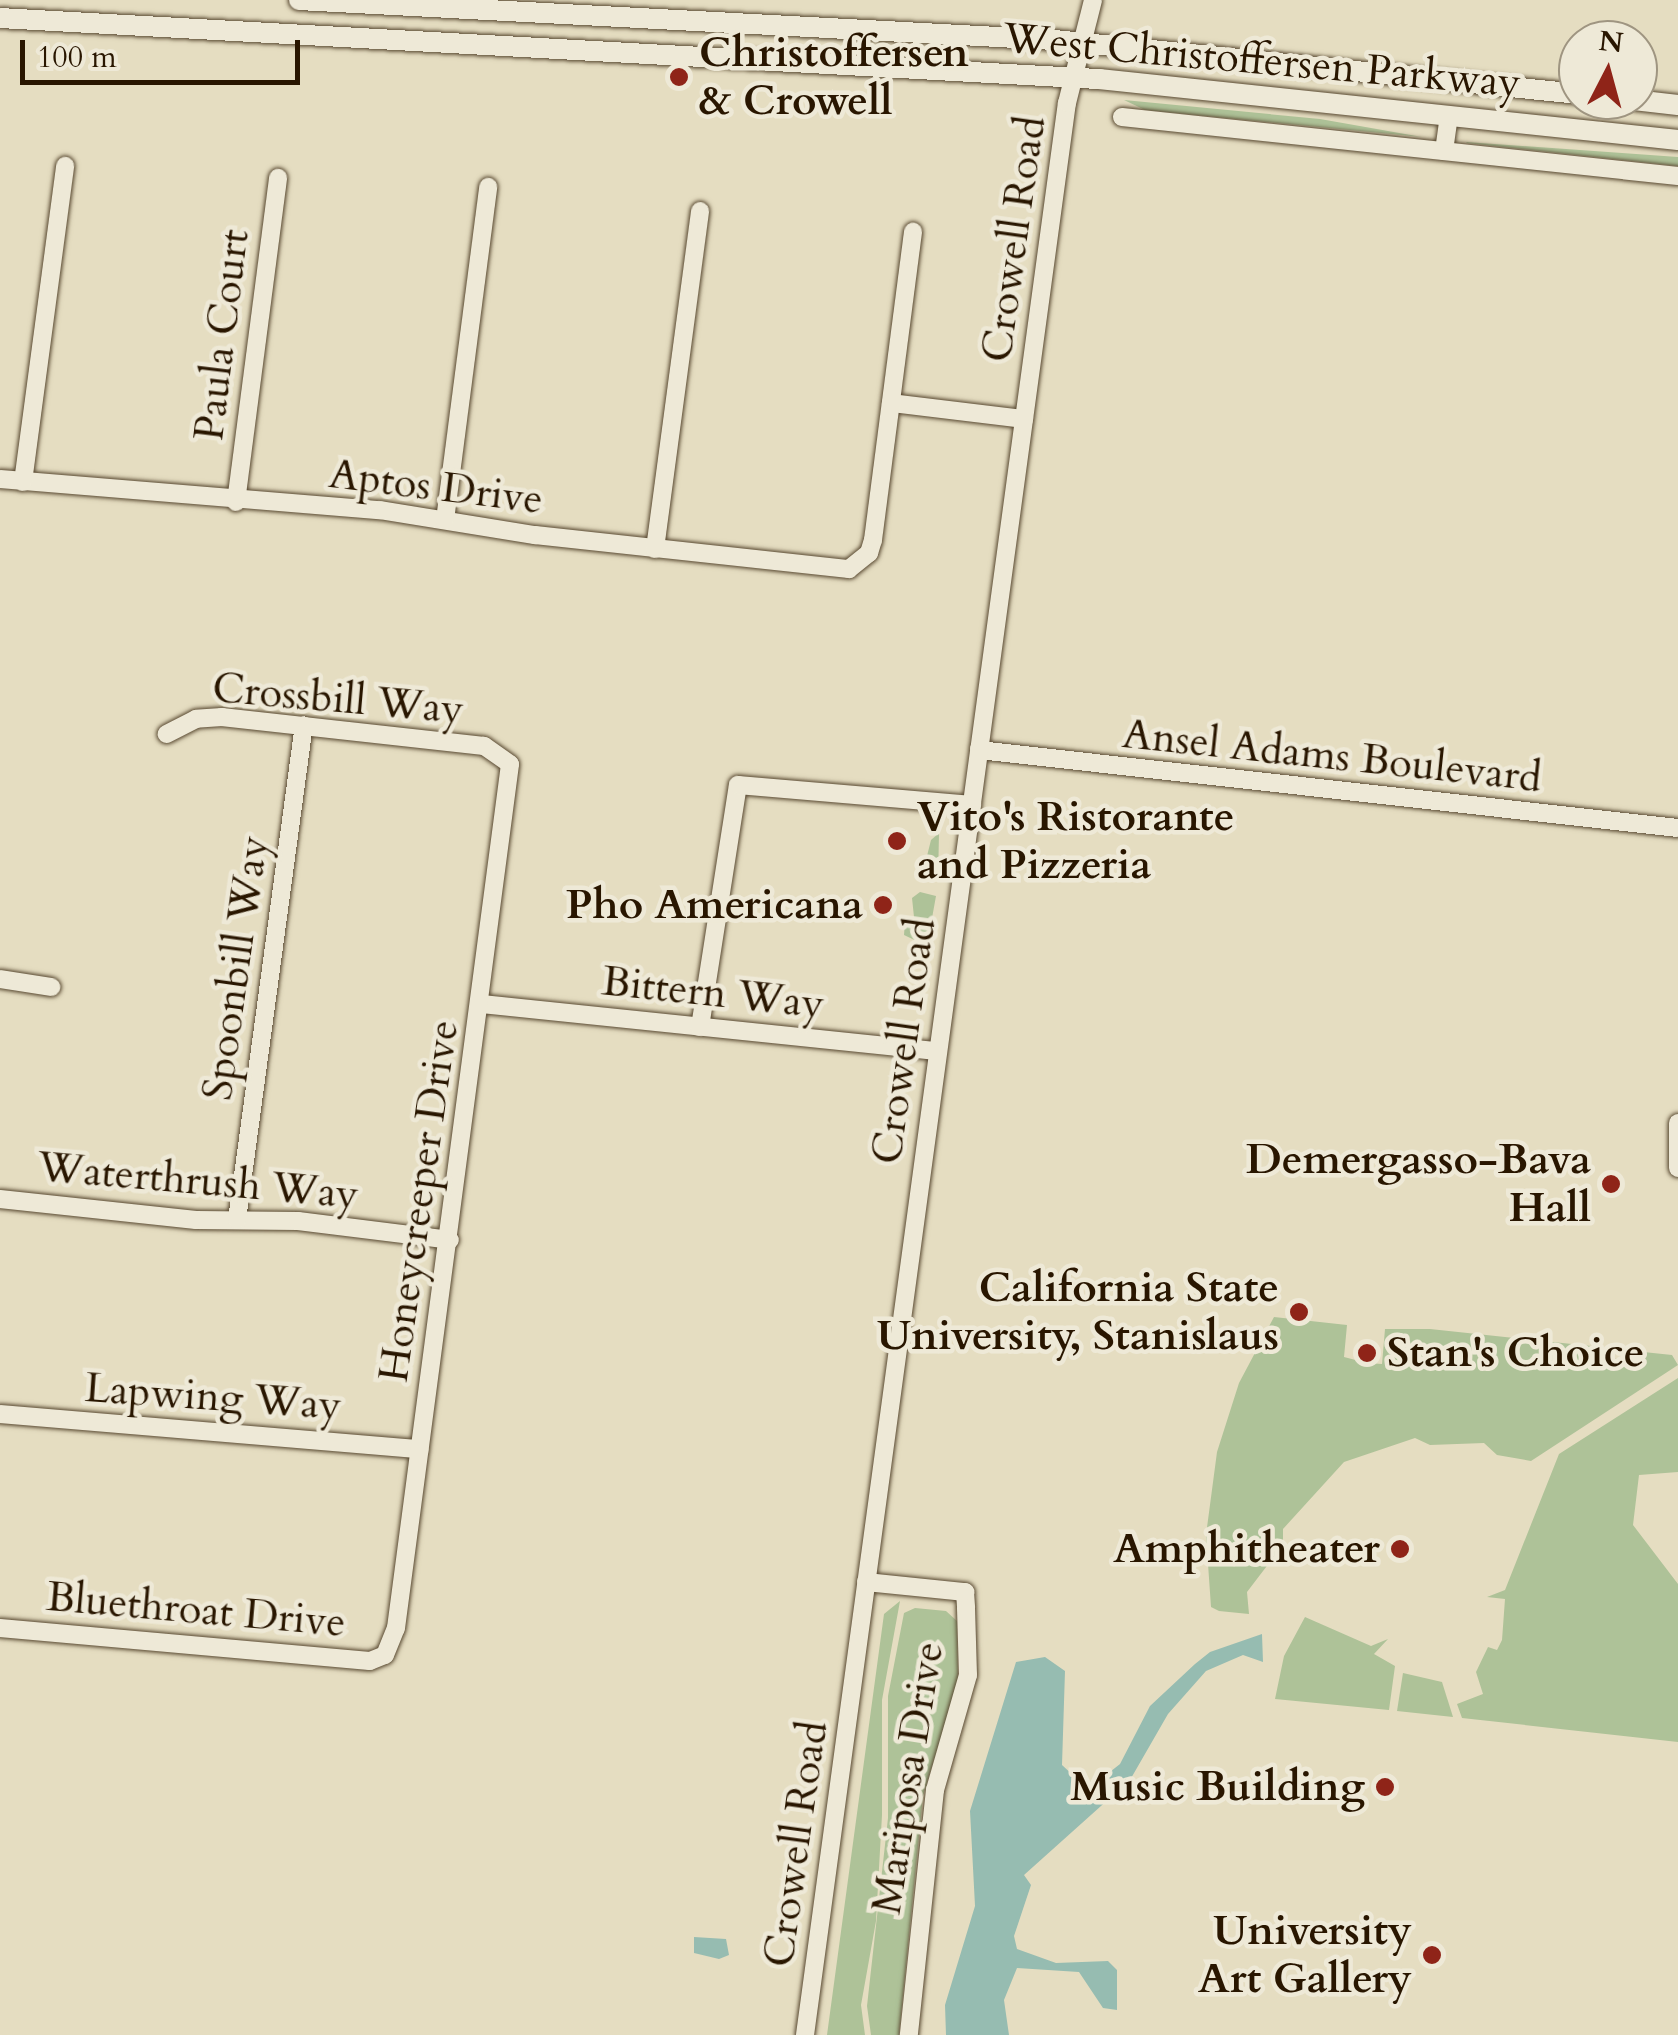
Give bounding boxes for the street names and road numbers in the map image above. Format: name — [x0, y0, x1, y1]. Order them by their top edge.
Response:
street label: West Christoffersen Parkway — [1001, 13, 1523, 109]
street label: Crowell Road — [972, 113, 1056, 365]
street label: Paula Court — [184, 226, 260, 444]
street label: Aptos Drive — [326, 449, 546, 525]
street label: Crossbill Way — [210, 663, 466, 735]
street label: Ansel Adams Boulevard — [1120, 709, 1544, 803]
street label: Spoonbill Way — [193, 833, 279, 1103]
street label: Crowell Road — [862, 915, 946, 1167]
street label: Bittern Way — [599, 956, 827, 1030]
street label: Honeycreeper Drive — [369, 1017, 469, 1385]
street label: Waterthrush Way — [35, 1142, 361, 1220]
street label: Lapwing Way — [83, 1363, 343, 1431]
street label: Bluethroat Drive — [44, 1572, 348, 1648]
street label: Mariposa Drive — [862, 1638, 954, 1918]
street label: Crowell Road — [754, 1718, 838, 1970]

